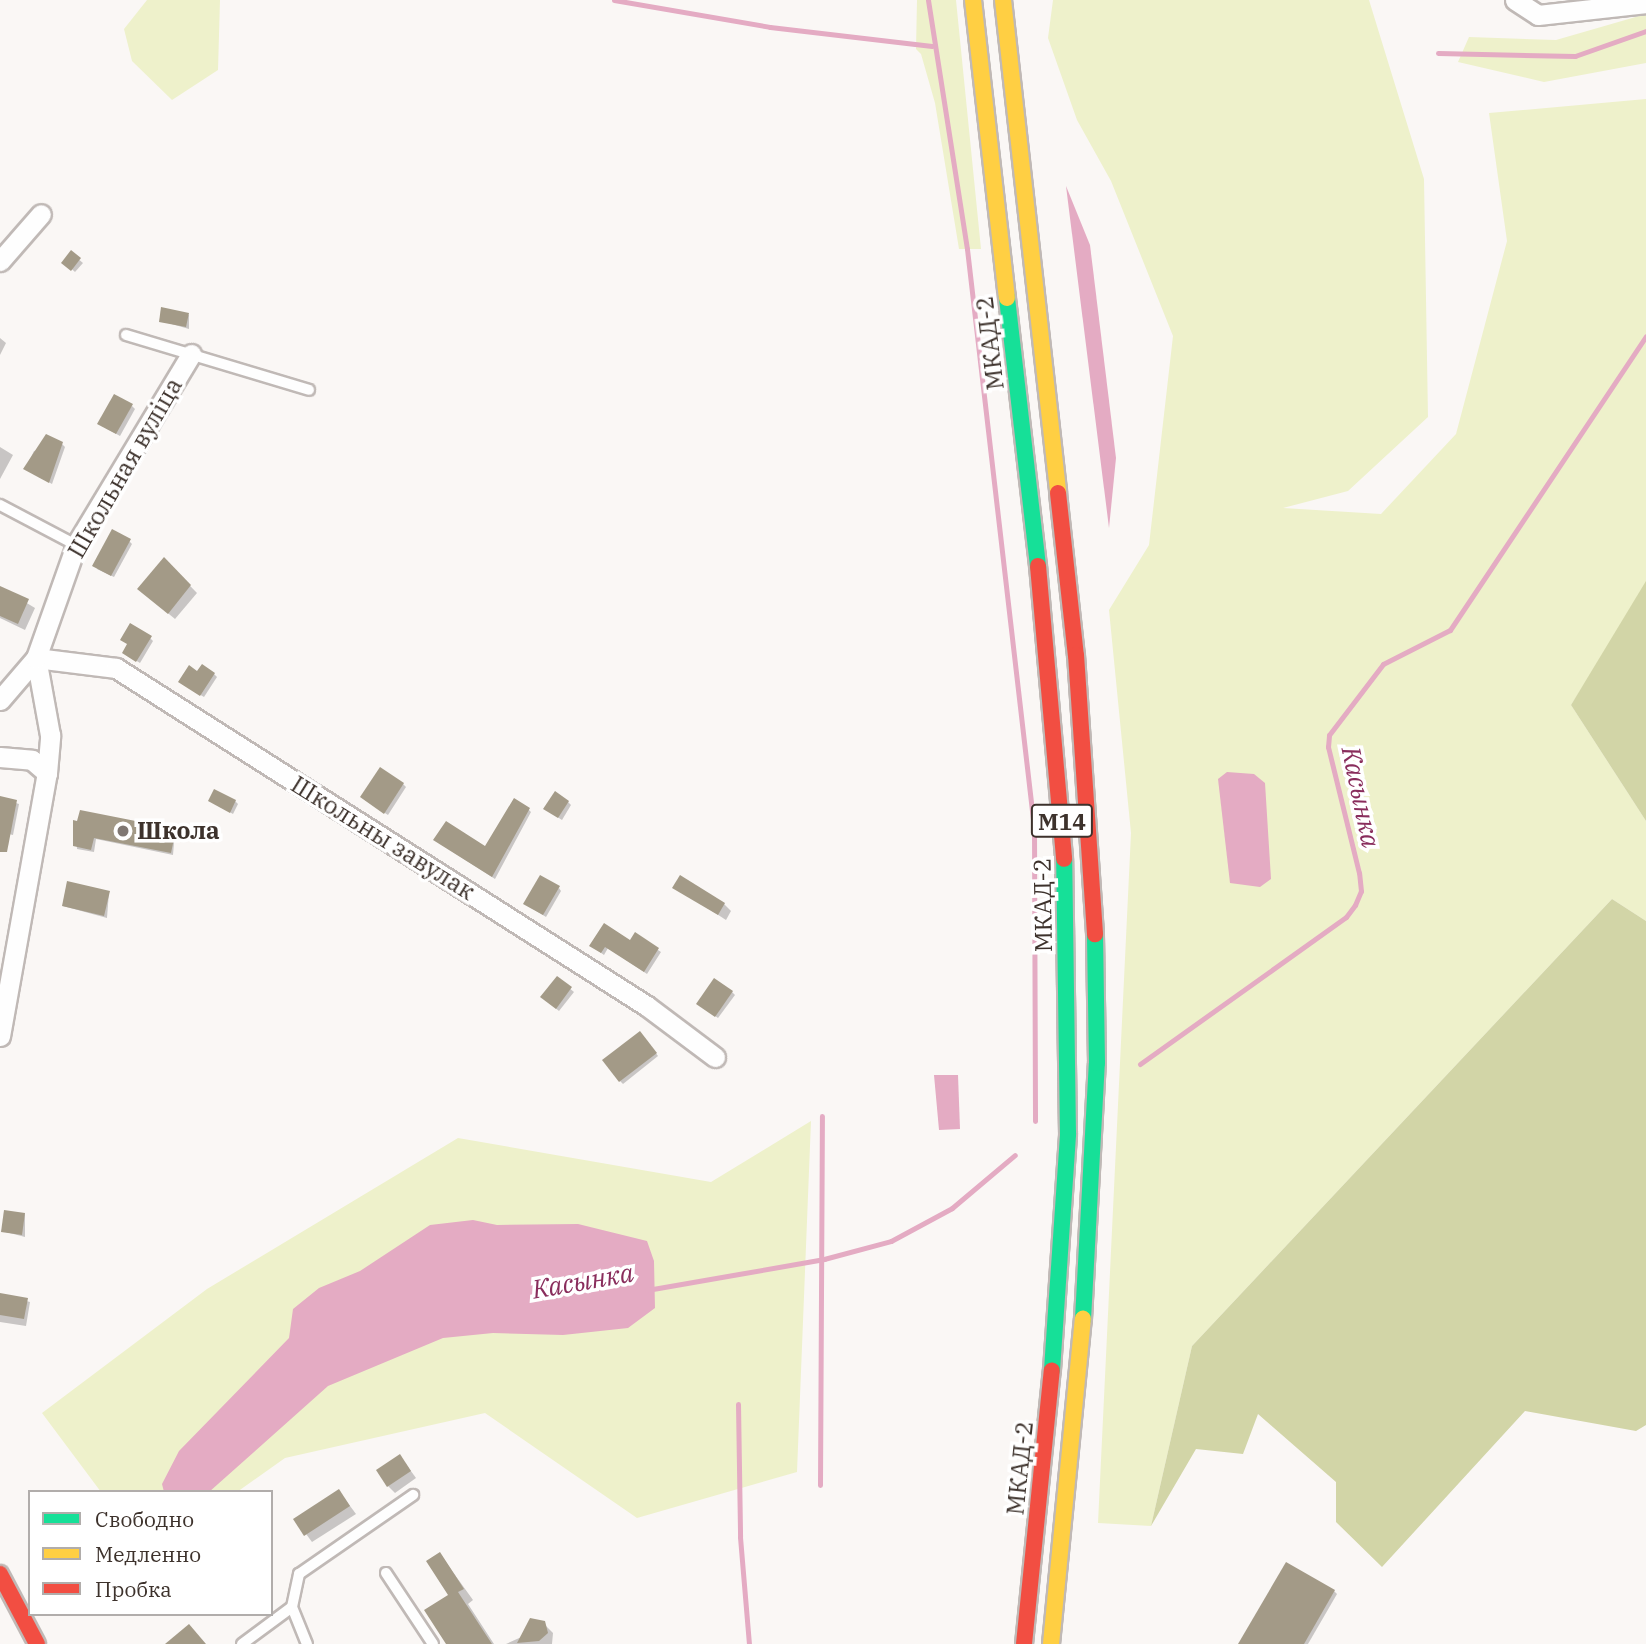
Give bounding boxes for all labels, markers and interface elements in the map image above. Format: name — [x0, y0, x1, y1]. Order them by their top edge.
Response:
street label: МКАД-2 — [970, 294, 1010, 392]
street label: Школьная вуліца — [62, 373, 188, 563]
water label: Касынка — [1335, 744, 1387, 850]
street label: Школьны завулак — [286, 770, 480, 906]
road number: М14 — [1030, 802, 1094, 841]
place label: Школа — [137, 817, 220, 845]
marker: Школа — [115, 823, 131, 839]
street label: МКАД-2 — [1028, 857, 1058, 953]
water label: Касынка — [530, 1257, 636, 1305]
street label: МКАД-2 — [1001, 1419, 1039, 1517]
legend — [28, 1490, 273, 1616]
text: Свободно — [95, 1505, 194, 1533]
text: Медленно — [95, 1540, 201, 1568]
text: Пробка — [95, 1575, 172, 1603]

